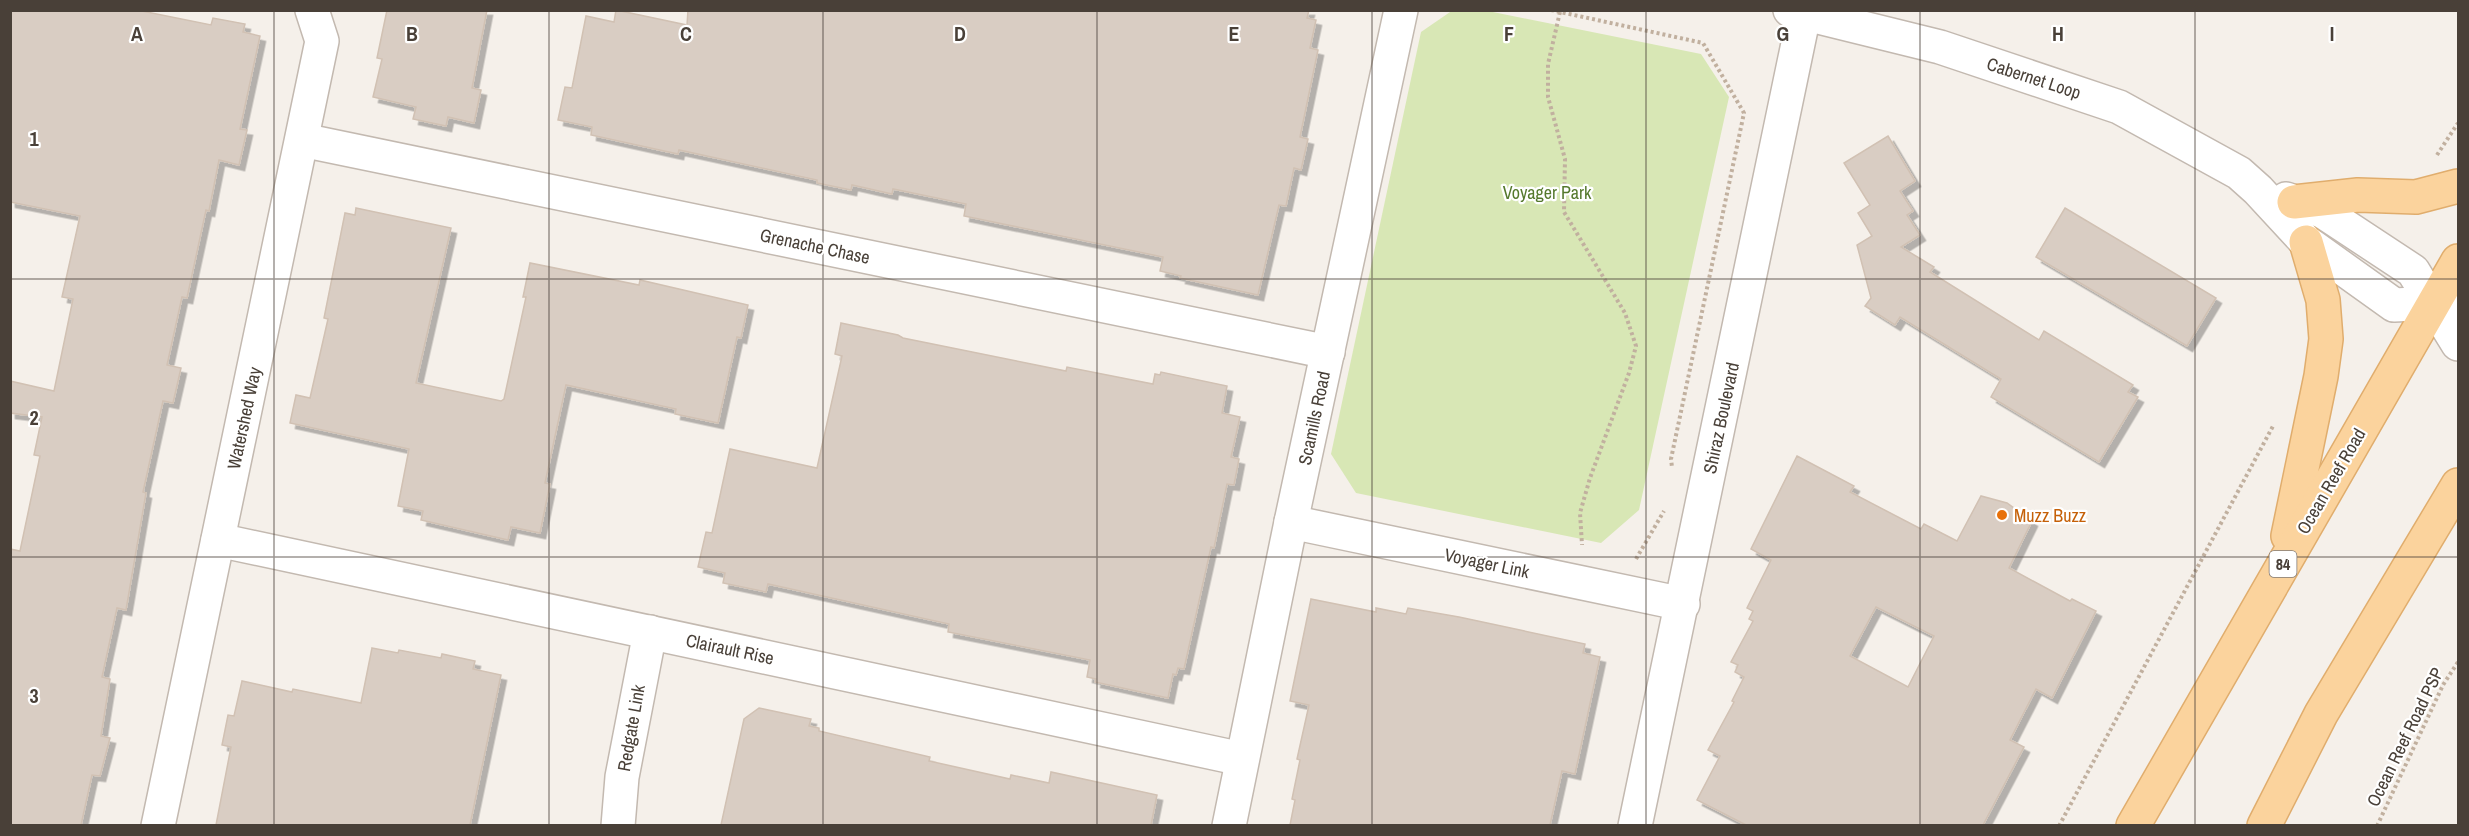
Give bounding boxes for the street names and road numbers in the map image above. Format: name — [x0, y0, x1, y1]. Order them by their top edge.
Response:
street label: Cabernet Loop — [1984, 51, 2084, 105]
street label: Grenache Chase — [758, 222, 872, 270]
street label: Shiraz Boulevard — [1697, 360, 1745, 476]
street label: Watershed Way — [221, 364, 267, 471]
street label: Scamills Road — [1292, 369, 1336, 467]
street label: Ocean Reef Road — [2291, 424, 2371, 538]
street label: Voyager Link — [1442, 542, 1532, 584]
road number: 84 — [2270, 551, 2296, 577]
street label: Clairault Rise — [684, 627, 776, 671]
street label: Ocean Reef Road PSP — [2360, 663, 2450, 811]
street label: Redgate Link — [611, 682, 651, 773]

